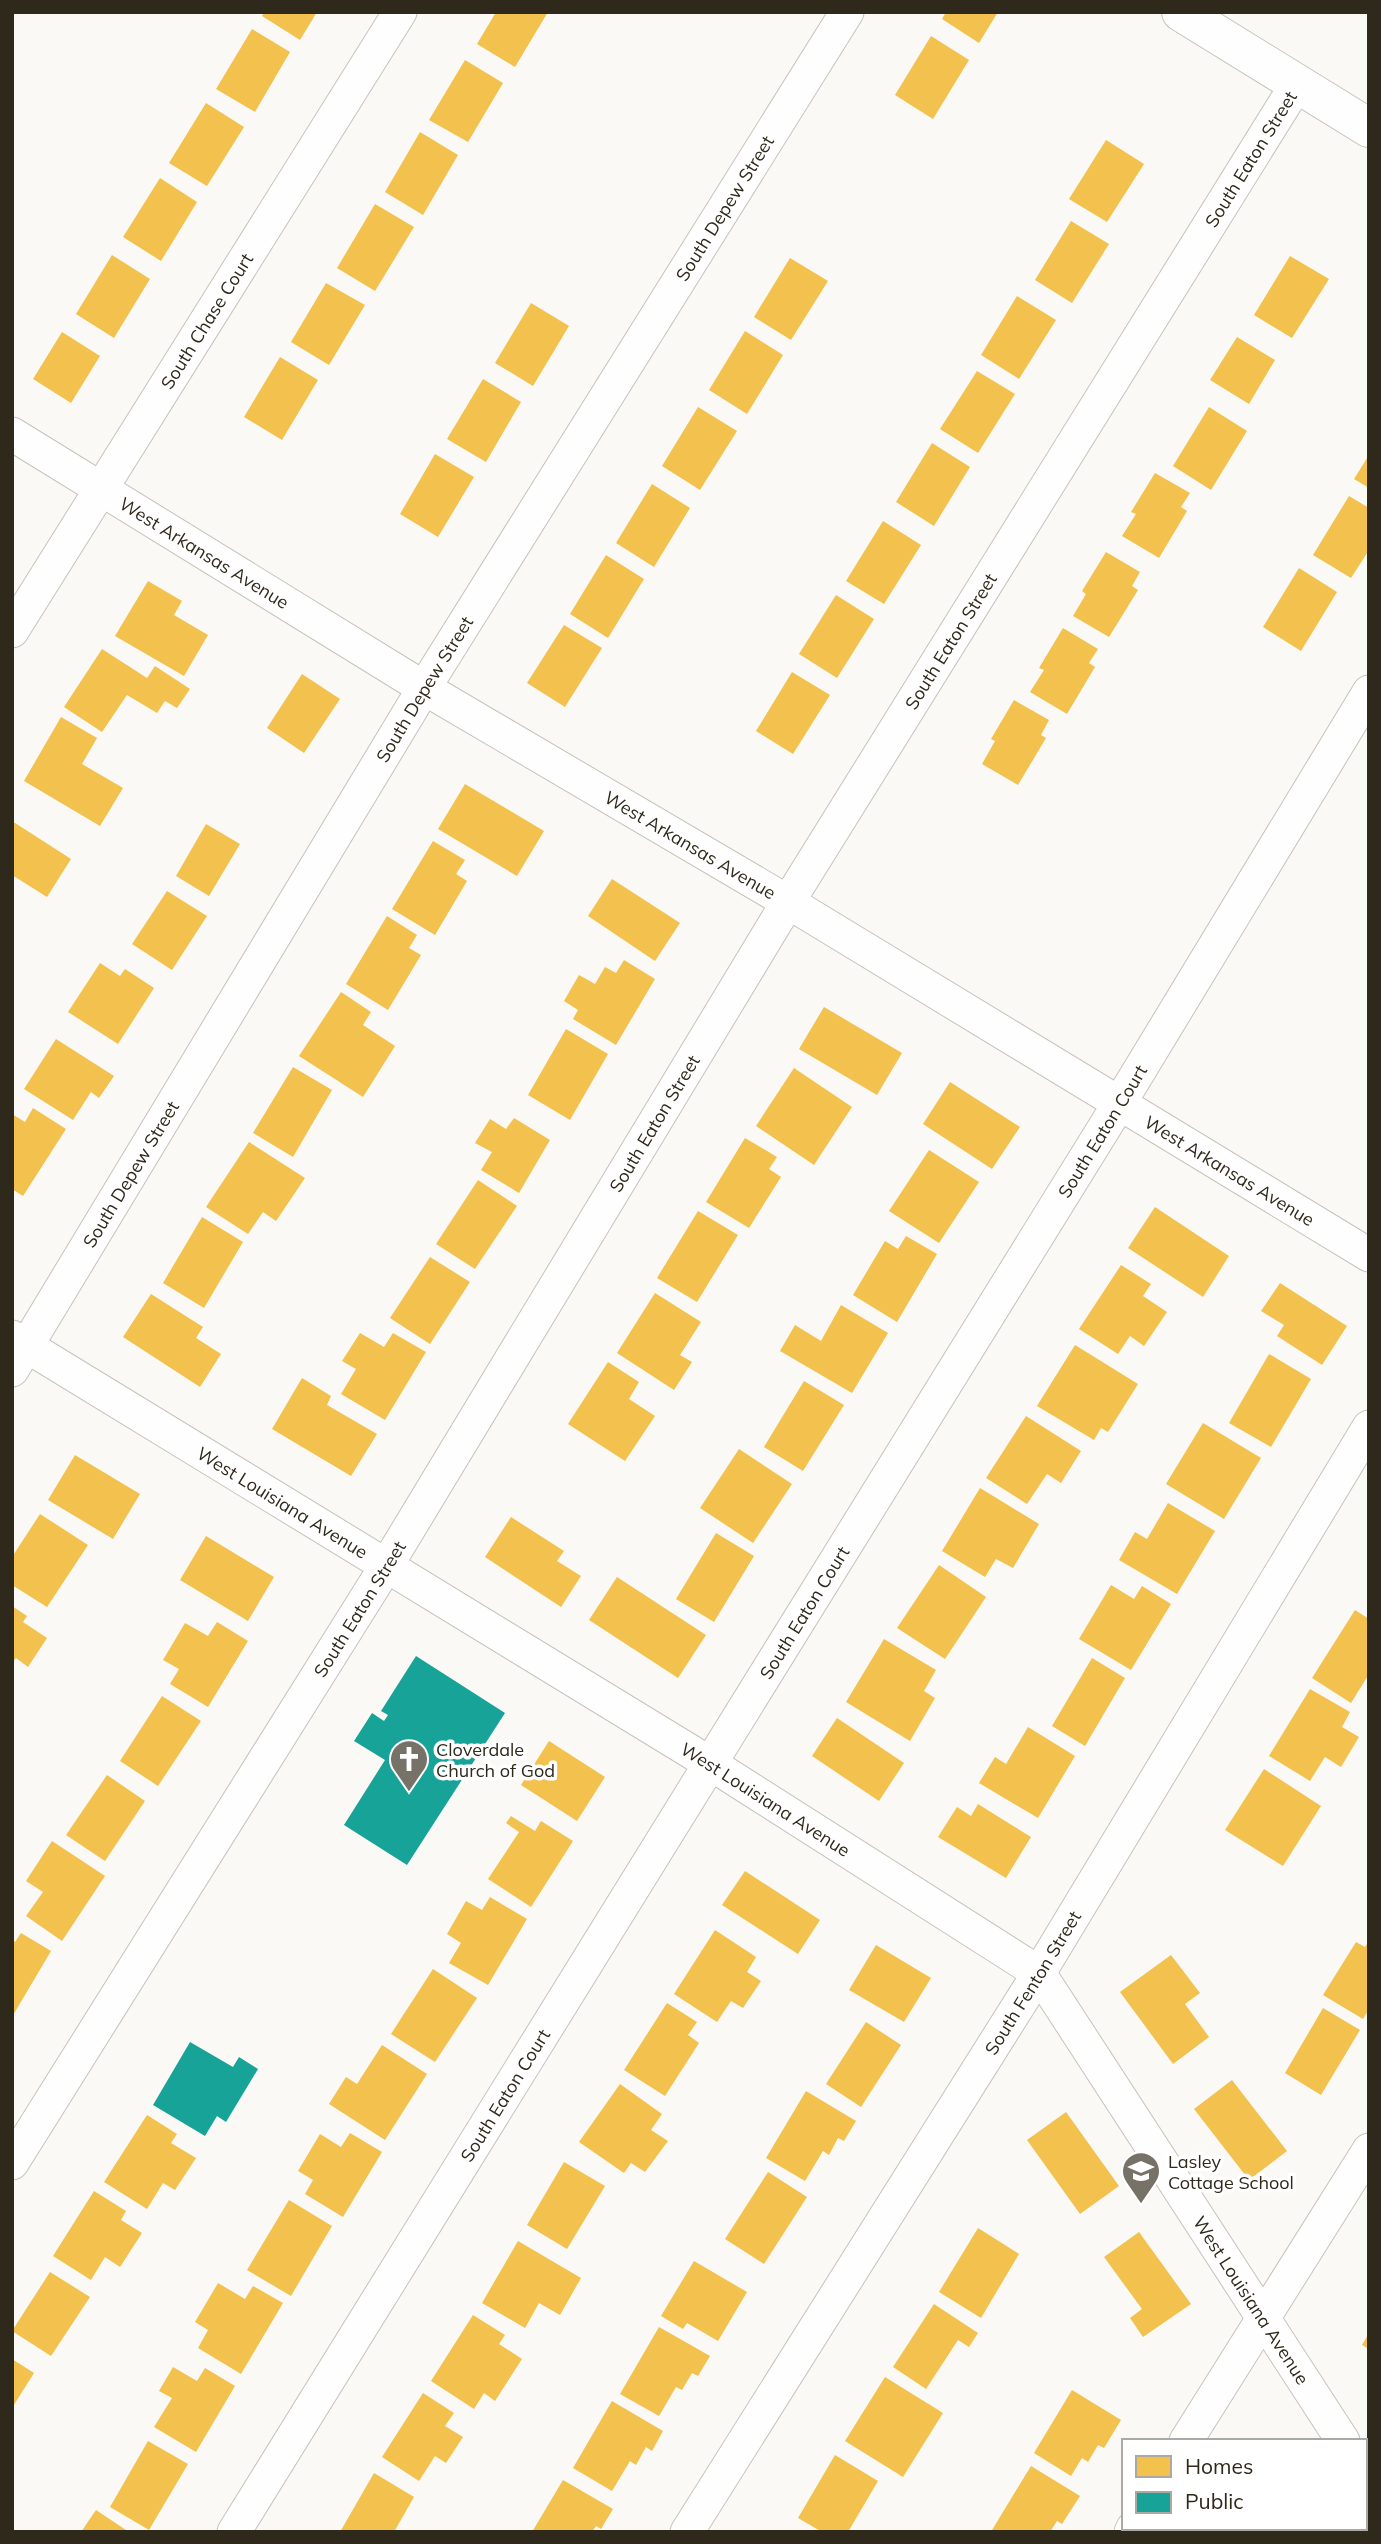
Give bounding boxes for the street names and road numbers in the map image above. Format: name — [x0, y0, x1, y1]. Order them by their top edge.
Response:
street label: South Eaton Street — [1199, 86, 1302, 231]
street label: South Depew Street — [670, 131, 778, 285]
street label: South Chase Court — [155, 249, 258, 393]
street label: West Arkansas Avenue — [115, 492, 293, 614]
street label: South Eaton Street — [899, 569, 1001, 714]
street label: South Depew Street — [370, 612, 478, 766]
street label: West Arkansas Avenue — [600, 785, 780, 904]
street label: South Eaton Street — [604, 1050, 704, 1196]
street label: South Eaton Court — [1052, 1060, 1152, 1202]
street label: South Depew Street — [77, 1096, 184, 1252]
street label: West Arkansas Avenue — [1140, 1110, 1319, 1231]
street label: West Louisiana Avenue — [193, 1441, 372, 1563]
street label: South Eaton Street — [308, 1536, 410, 1681]
street label: South Eaton Court — [754, 1542, 854, 1683]
street label: West Louisiana Avenue — [677, 1737, 855, 1861]
street label: South Fenton Street — [979, 1906, 1086, 2059]
street label: South Eaton Court — [455, 2024, 555, 2166]
street label: West Louisiana Avenue — [1188, 2211, 1315, 2389]

